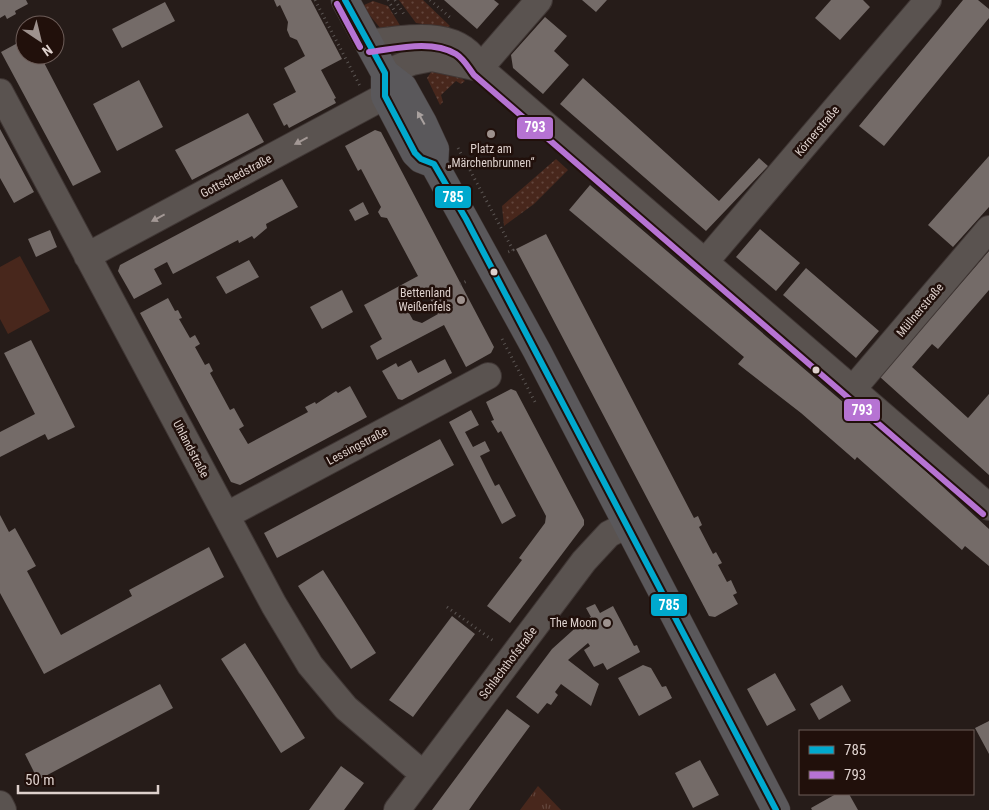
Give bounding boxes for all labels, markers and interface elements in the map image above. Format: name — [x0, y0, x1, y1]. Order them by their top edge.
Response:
north arrow — [15, 15, 65, 65]
text: N — [39, 42, 56, 60]
street label: Körnerstraße — [792, 103, 842, 159]
one-way arrow — [416, 112, 425, 125]
line badge: 793 — [516, 116, 554, 140]
text: 793 — [524, 119, 546, 135]
marker: Platz am „Märchenbrunnen“ — [485, 128, 497, 140]
one-way arrow — [294, 137, 308, 145]
place label: Platz am „Märchenbrunnen“ — [448, 142, 534, 170]
street label: Gottschedstraße — [198, 151, 274, 201]
line badge: 785 — [434, 185, 472, 209]
text: 785 — [442, 189, 464, 205]
one-way arrow — [151, 214, 165, 222]
unlabelled marker — [489, 267, 499, 277]
street label: Müllnerstraße — [894, 280, 947, 340]
place label: Bettenland Weißenfels — [398, 286, 451, 314]
marker: Bettenland Weißenfels — [455, 294, 467, 306]
unlabelled marker — [811, 365, 821, 375]
line badge: 793 — [843, 398, 881, 422]
text: 793 — [851, 402, 873, 418]
street label: Uhlandstraße — [170, 418, 212, 480]
street label: Lessingstraße — [324, 424, 390, 468]
line badge: 785 — [650, 593, 688, 617]
text: 785 — [658, 597, 680, 613]
place label: The Moon — [550, 616, 597, 630]
marker: The Moon — [601, 617, 613, 629]
street label: Schlachthofstraße — [476, 624, 540, 702]
legend — [799, 730, 974, 795]
text: 785 — [844, 741, 866, 759]
scale bar — [18, 762, 158, 794]
text: 793 — [844, 766, 866, 784]
text: 50 m — [25, 771, 55, 789]

